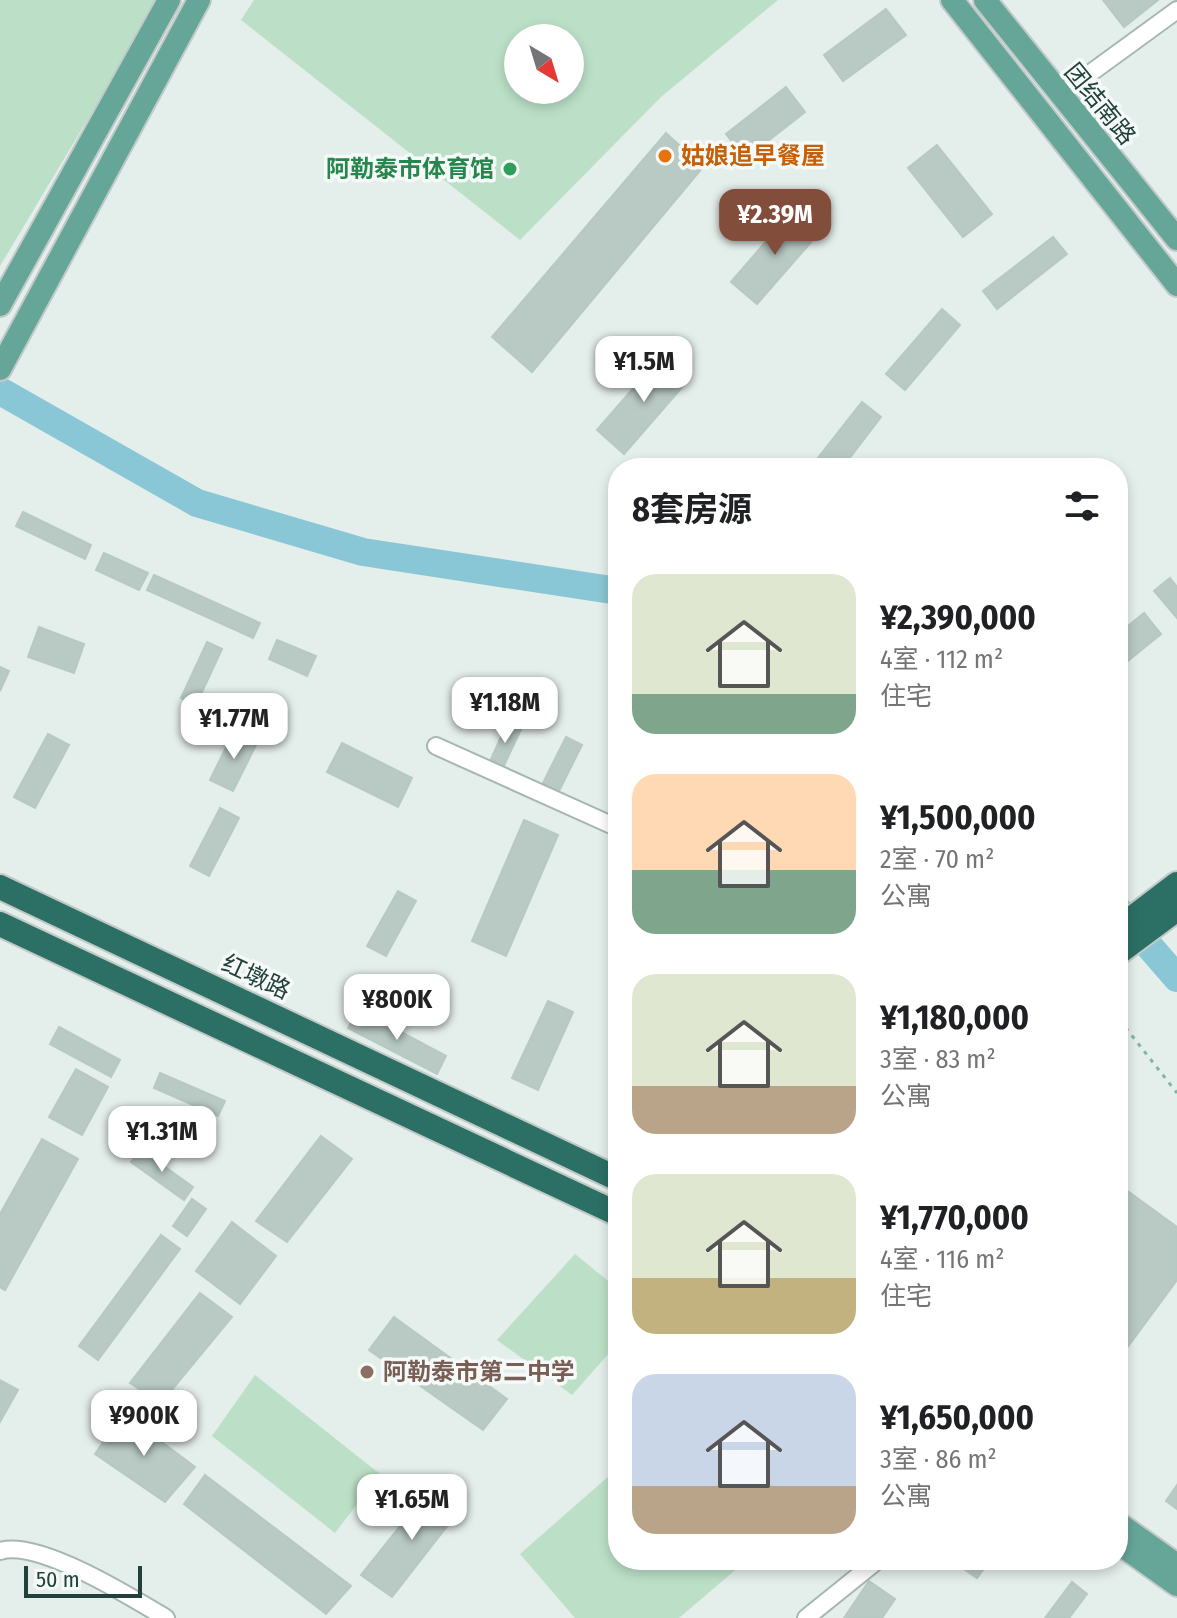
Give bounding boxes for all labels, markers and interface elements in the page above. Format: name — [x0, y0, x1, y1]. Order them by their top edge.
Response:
north arrow — [504, 24, 584, 104]
map controls — [504, 24, 584, 104]
street label: 团结南路 — [1059, 58, 1141, 150]
place label: 姑娘追早餐屋 — [681, 142, 825, 170]
marker: 姑娘追早餐屋 — [656, 147, 674, 165]
place label: 阿勒泰市体育馆 — [326, 155, 494, 183]
marker: 阿勒泰市体育馆 — [501, 160, 519, 178]
pin: ¥2.39M — [710, 189, 840, 257]
text: ¥2.39M — [737, 199, 813, 230]
pin: ¥1.5M — [588, 336, 700, 404]
text: ¥1.5M — [613, 346, 675, 377]
icon: filters — [1060, 484, 1104, 528]
text: 8套房源 — [632, 489, 752, 530]
text: ¥2,390,000 — [880, 597, 1036, 638]
icon: home — [696, 606, 792, 702]
text: 4室 · 112 m² — [880, 644, 1003, 675]
pin: ¥1.18M — [440, 677, 570, 745]
text: 住宅 — [880, 681, 932, 712]
text: ¥1.18M — [470, 687, 540, 718]
pin: ¥1.77M — [169, 693, 299, 761]
text: ¥1.77M — [199, 703, 269, 734]
text: ¥1,500,000 — [880, 797, 1036, 838]
icon: home — [696, 806, 792, 902]
text: 2室 · 70 m² — [880, 844, 994, 875]
text: 公寓 — [880, 881, 932, 912]
street label: 红墩路 — [217, 949, 295, 1005]
pin: ¥800K — [341, 974, 453, 1042]
text: ¥800K — [362, 984, 432, 1015]
text: ¥1,180,000 — [880, 997, 1029, 1038]
icon: home — [696, 1006, 792, 1102]
text: 3室 · 83 m² — [880, 1044, 996, 1075]
text: 公寓 — [880, 1081, 932, 1112]
pin: ¥1.31M — [97, 1106, 227, 1174]
text: ¥1.31M — [126, 1116, 198, 1147]
text: ¥1,770,000 — [880, 1197, 1029, 1238]
icon: home — [696, 1206, 792, 1302]
text: 4室 · 116 m² — [880, 1244, 1005, 1275]
text: 住宅 — [880, 1281, 932, 1312]
place label: 阿勒泰市第二中学 — [383, 1358, 575, 1386]
marker: 阿勒泰市第二中学 — [358, 1363, 376, 1381]
pin: ¥900K — [88, 1390, 200, 1458]
text: ¥1,650,000 — [880, 1397, 1034, 1438]
text: ¥900K — [109, 1400, 179, 1431]
icon: home — [696, 1406, 792, 1502]
text: 3室 · 86 m² — [880, 1444, 997, 1475]
pin: ¥1.65M — [347, 1474, 477, 1542]
text: 公寓 — [880, 1481, 932, 1512]
text: ¥1.65M — [375, 1484, 449, 1515]
scale bar — [24, 1562, 142, 1598]
text: 50 m — [36, 1566, 80, 1593]

